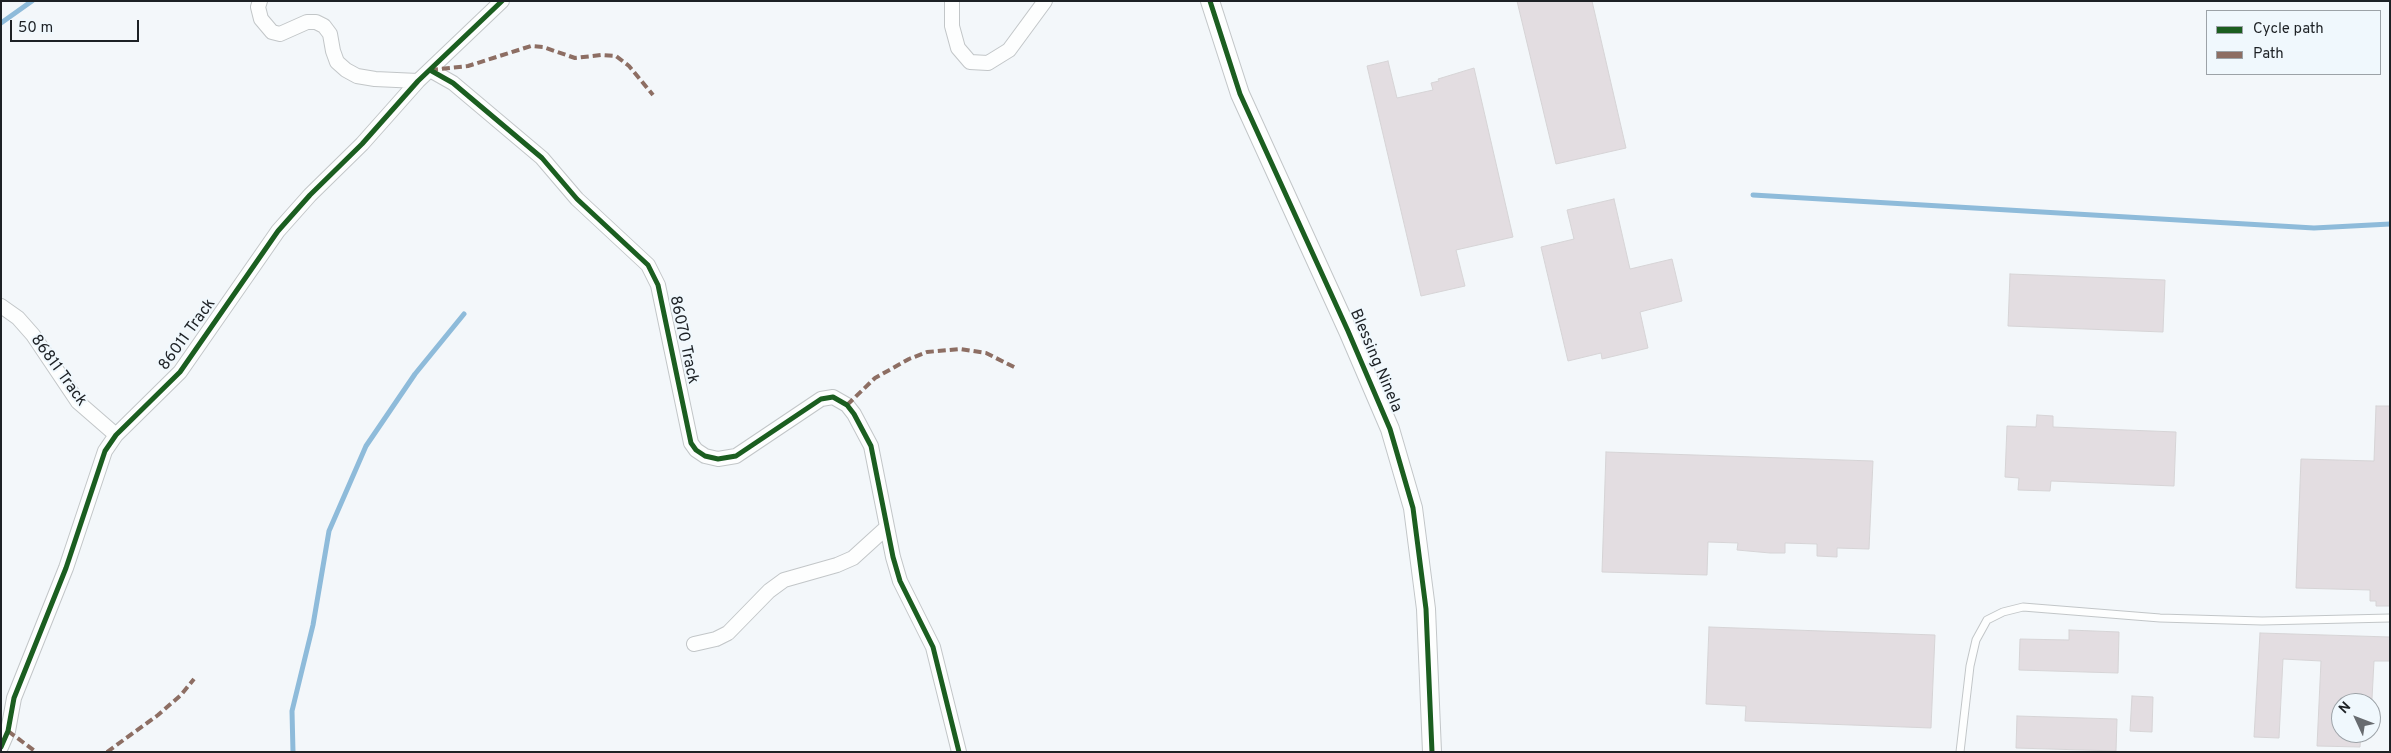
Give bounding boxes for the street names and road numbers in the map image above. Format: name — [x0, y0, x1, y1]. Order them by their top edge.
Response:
street label: 86070 Track — [664, 294, 702, 386]
street label: 86011 Track — [155, 295, 221, 375]
street label: Blessing Ninela — [1345, 307, 1405, 415]
street label: 86811 Track — [26, 331, 90, 411]

